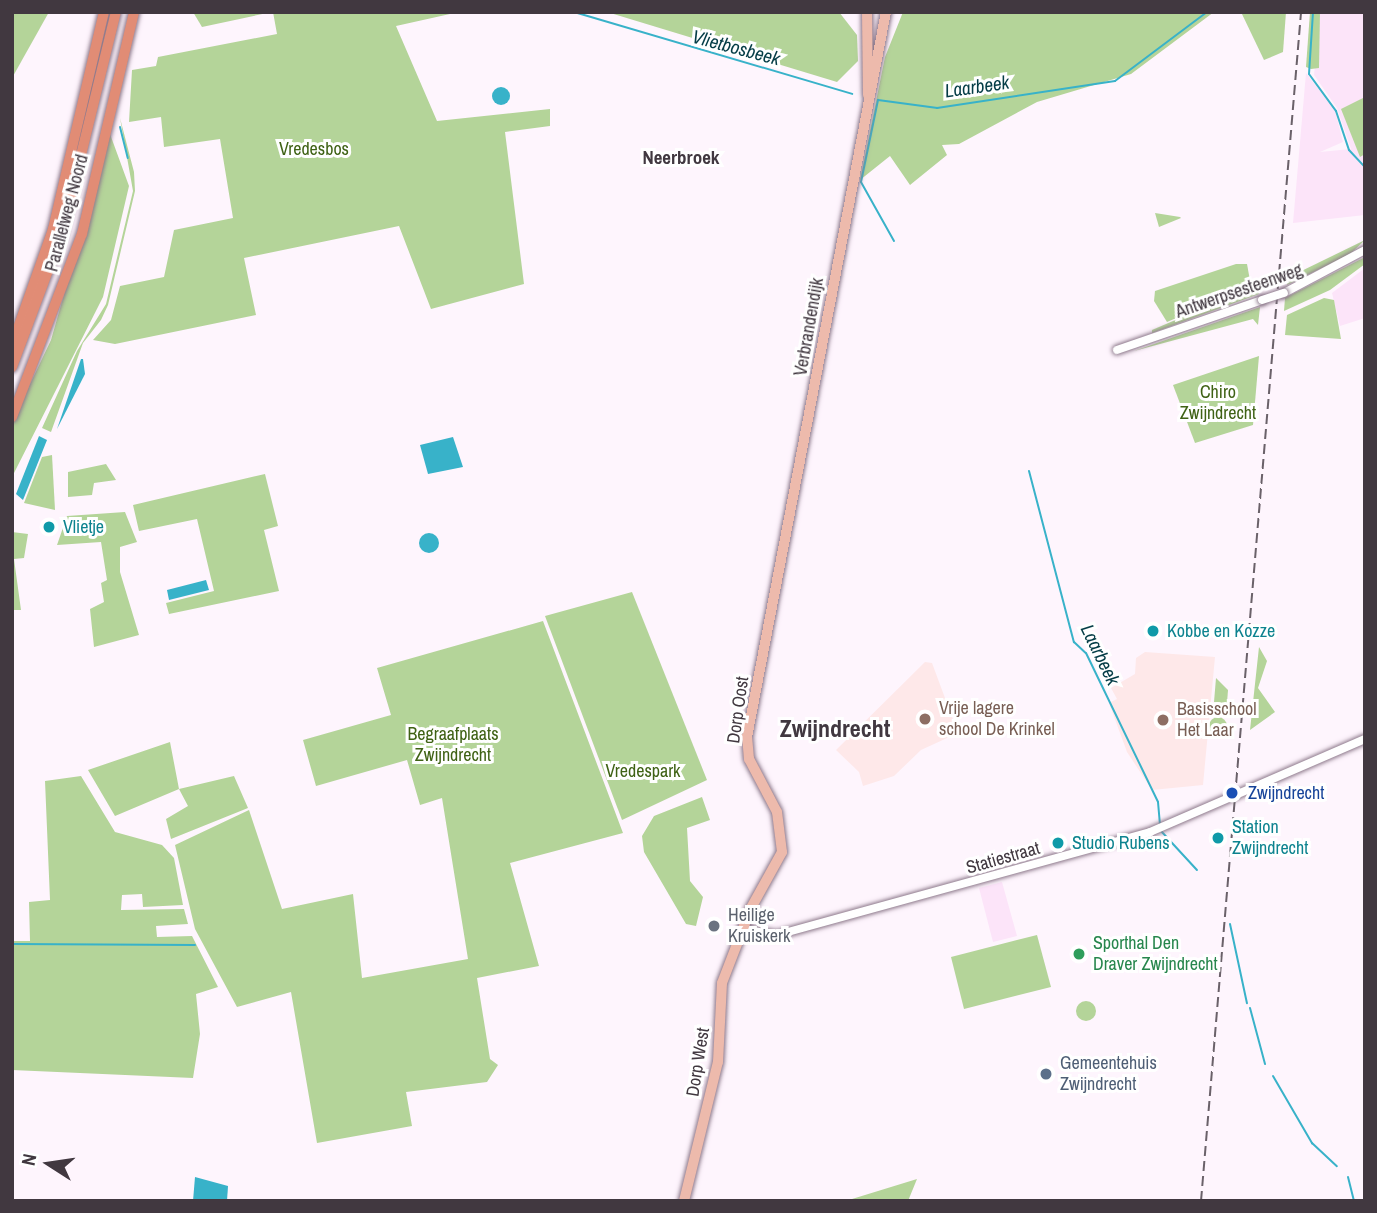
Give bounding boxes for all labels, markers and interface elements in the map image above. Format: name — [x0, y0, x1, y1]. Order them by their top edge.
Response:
water label: Vlietbosbeek — [690, 25, 782, 71]
water label: Laarbeek — [943, 71, 1011, 103]
park label: Vredesbos — [279, 138, 349, 160]
district label: Neerbroek — [642, 147, 720, 169]
street label: Parallelweg Noord — [41, 152, 93, 274]
street label: Antwerpsesteenweg — [1173, 259, 1305, 323]
street label: Verbrandendijk — [790, 276, 828, 378]
park label: Chiro Zwijndrecht — [1180, 382, 1256, 424]
place label: Vlietje — [63, 516, 104, 538]
marker: Vlietje — [41, 519, 57, 535]
place label: Kobbe en Kozze — [1167, 620, 1275, 642]
water label: Laarbeek — [1076, 621, 1124, 689]
marker: Kobbe en Kozze — [1145, 623, 1161, 639]
street label: Dorp Oost — [723, 675, 753, 745]
place label: Vrije lagere school De Krinkel — [939, 698, 1055, 740]
place label: Basisschool Het Laar — [1177, 699, 1257, 742]
marker: Vrije lagere school De Krinkel — [917, 711, 933, 727]
marker: Basisschool Het Laar — [1155, 712, 1171, 728]
district label: Zwijndrecht — [780, 715, 890, 743]
park label: Begraafplaats Zwijndrecht — [407, 724, 499, 766]
park label: Vredespark — [606, 760, 680, 782]
place label: Zwijndrecht — [1248, 782, 1324, 804]
marker: Zwijndrecht — [1222, 783, 1242, 803]
place label: Station Zwijndrecht — [1232, 817, 1308, 860]
marker: Station Zwijndrecht — [1210, 830, 1226, 846]
place label: Studio Rubens — [1072, 832, 1170, 854]
marker: Studio Rubens — [1050, 835, 1066, 851]
street label: Statiestraat — [964, 837, 1042, 879]
place label: Heilige Kruiskerk — [728, 905, 790, 948]
marker: Heilige Kruiskerk — [706, 918, 722, 934]
place label: Sporthal Den Draver Zwijndrecht — [1093, 933, 1218, 976]
marker: Sporthal Den Draver Zwijndrecht — [1071, 946, 1087, 962]
street label: Dorp West — [682, 1026, 714, 1098]
place label: Gemeentehuis Zwijndrecht — [1060, 1053, 1157, 1096]
marker: Gemeentehuis Zwijndrecht — [1038, 1066, 1054, 1082]
north arrow — [14, 1129, 84, 1199]
text: N — [15, 1151, 42, 1168]

